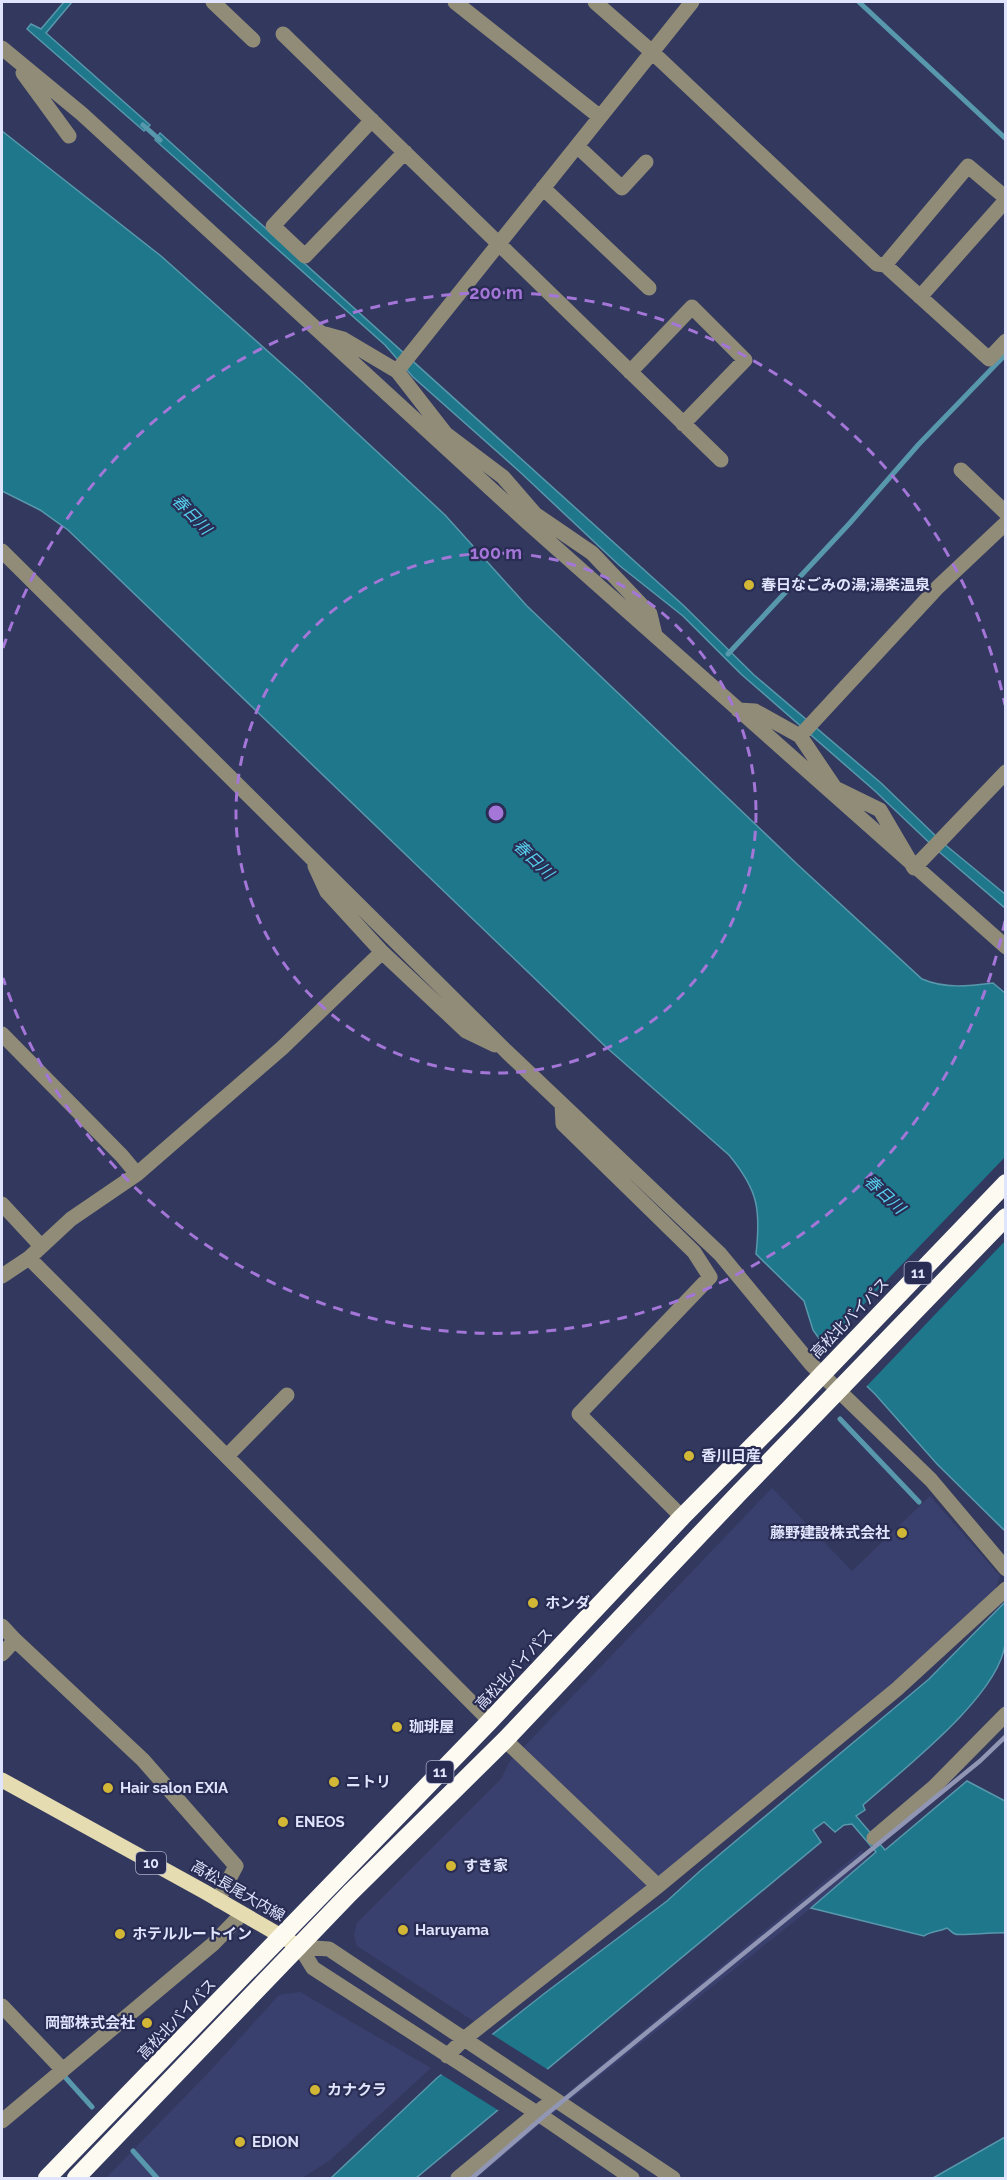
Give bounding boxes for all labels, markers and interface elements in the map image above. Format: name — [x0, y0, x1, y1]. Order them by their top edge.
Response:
text: 200 m — [469, 282, 523, 303]
water label: 春日川 — [168, 490, 217, 540]
text: 100 m — [470, 542, 522, 563]
place label: 春日なごみの湯;湯楽温泉 — [761, 576, 930, 594]
marker: 春日なごみの湯;湯楽温泉 — [742, 578, 756, 592]
centre of rings — [486, 803, 506, 823]
water label: 春日川 — [510, 836, 559, 884]
water label: 春日川 — [861, 1171, 910, 1219]
road number: 11 — [904, 1262, 932, 1284]
street label: 高松北バイパス — [807, 1274, 893, 1362]
place label: 香川日産 — [701, 1447, 761, 1465]
marker: 香川日産 — [682, 1449, 696, 1463]
place label: 藤野建設株式会社 — [770, 1524, 890, 1542]
marker: 藤野建設株式会社 — [895, 1526, 909, 1540]
place label: ホンダ — [545, 1594, 590, 1612]
marker: ホンダ — [526, 1596, 540, 1610]
street label: 高松北バイパス — [472, 1625, 556, 1713]
place label: 珈琲屋 — [409, 1718, 454, 1736]
marker: 珈琲屋 — [390, 1720, 404, 1734]
road number: 11 — [426, 1761, 454, 1783]
place label: ニトリ — [346, 1773, 391, 1791]
marker: ニトリ — [327, 1775, 341, 1789]
place label: Hair salon EXIA — [120, 1779, 229, 1797]
marker: Hair salon EXIA — [101, 1781, 115, 1795]
place label: ENEOS — [295, 1813, 345, 1831]
marker: ENEOS — [276, 1815, 290, 1829]
road number: 10 — [136, 1852, 166, 1874]
street label: 高松長尾大内線 — [188, 1857, 288, 1925]
place label: すき家 — [463, 1857, 508, 1875]
marker: すき家 — [444, 1859, 458, 1873]
place label: Haruyama — [415, 1921, 489, 1939]
marker: Haruyama — [396, 1923, 410, 1937]
place label: ホテルルートイン — [132, 1925, 252, 1943]
marker: ホテルルートイン — [113, 1927, 127, 1941]
street label: 高松北バイパス — [134, 1975, 220, 2063]
place label: 岡部株式会社 — [45, 2014, 135, 2032]
marker: 岡部株式会社 — [140, 2016, 154, 2030]
place label: カナクラ — [327, 2081, 387, 2099]
marker: カナクラ — [308, 2083, 322, 2097]
place label: EDION — [252, 2133, 299, 2151]
marker: EDION — [233, 2135, 247, 2149]

